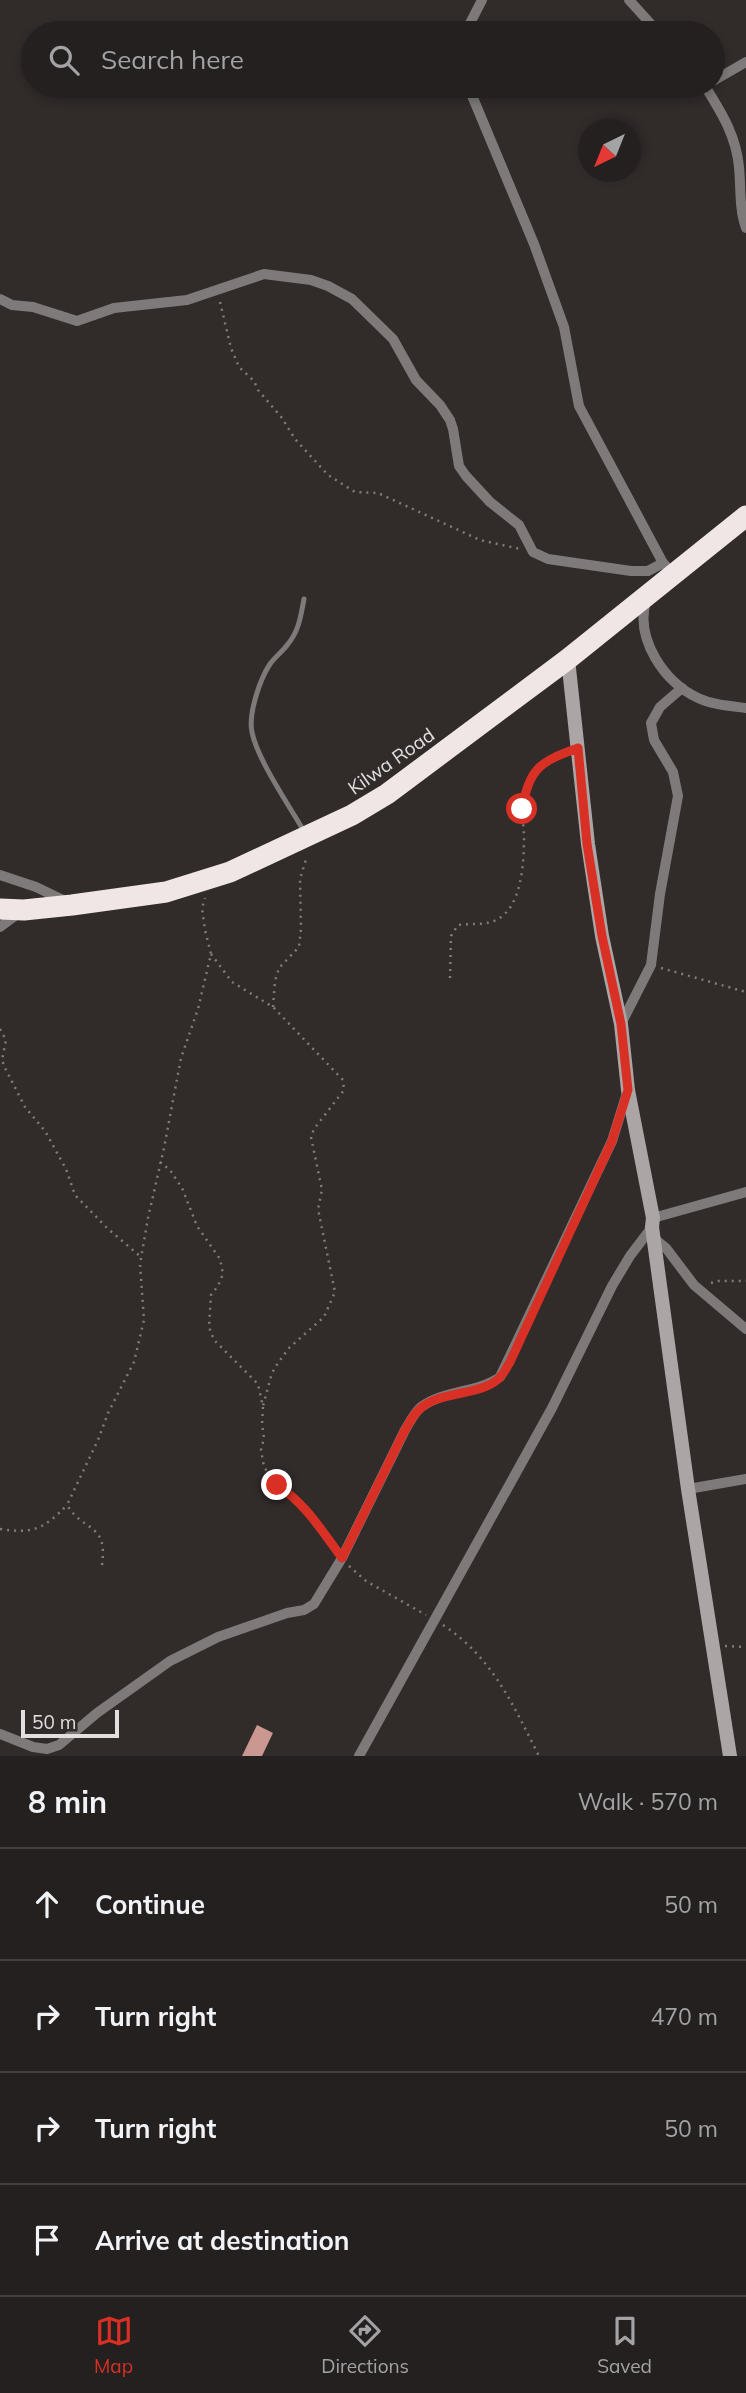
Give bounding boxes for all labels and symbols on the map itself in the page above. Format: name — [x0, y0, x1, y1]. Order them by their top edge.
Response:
north arrow — [578, 119, 641, 182]
street label: Kilwa Road — [343, 722, 439, 800]
route start — [506, 793, 537, 824]
route end — [261, 1469, 292, 1500]
scale bar — [21, 1707, 119, 1739]

